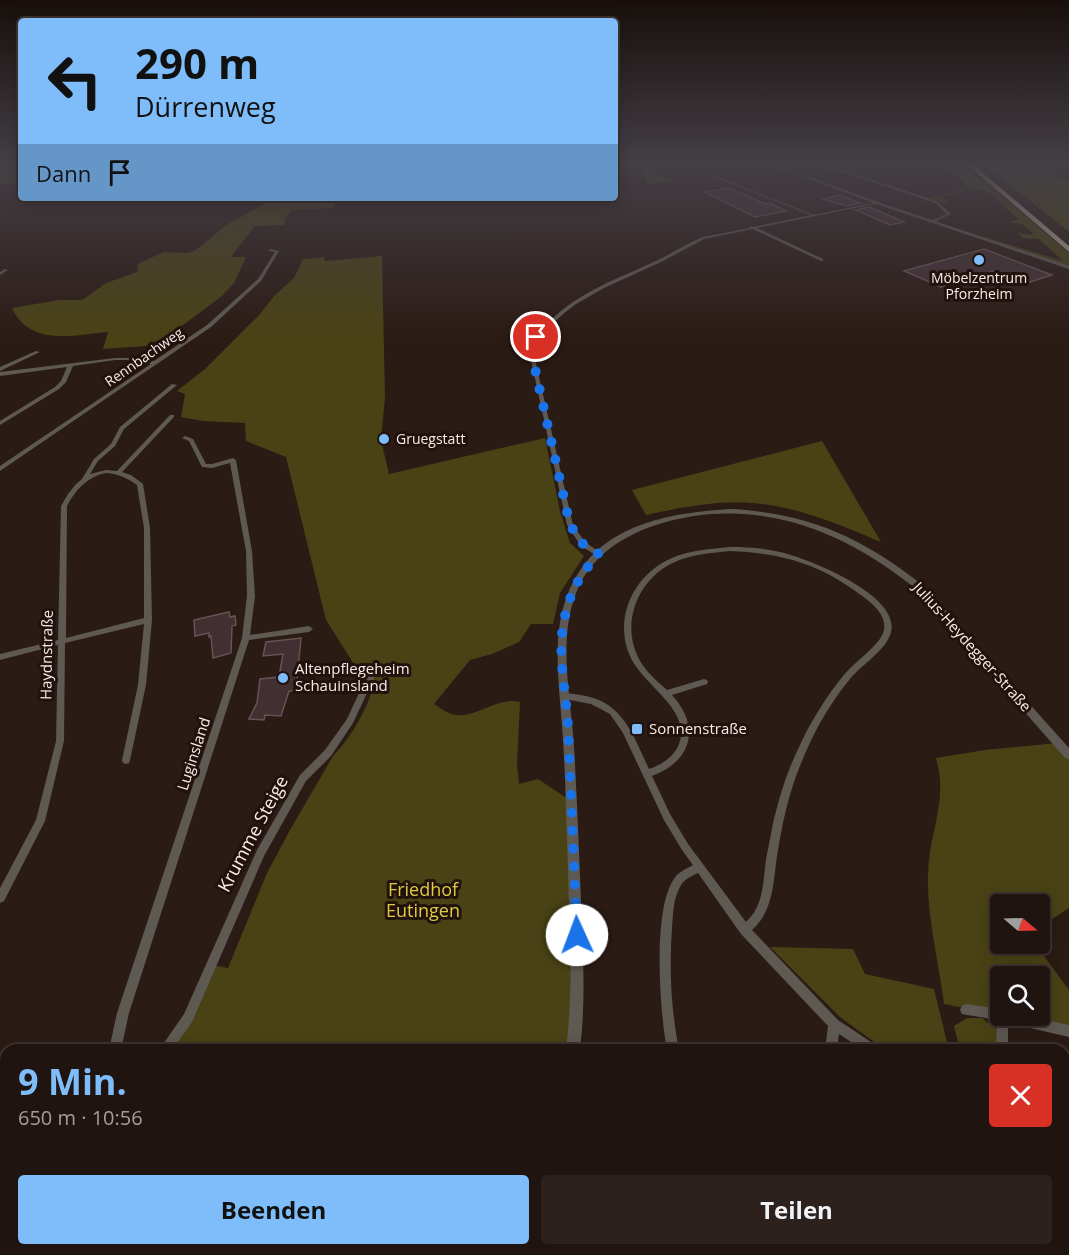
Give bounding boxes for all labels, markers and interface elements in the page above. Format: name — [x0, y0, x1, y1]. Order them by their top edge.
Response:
text: 290 m — [135, 34, 259, 91]
icon: left — [36, 42, 114, 120]
text: Dürrenweg — [135, 88, 276, 125]
icon: arrive — [103, 156, 136, 189]
text: Dann — [36, 158, 91, 188]
marker: Möbelzentrum Pforzheim — [972, 253, 986, 267]
place label: Möbelzentrum Pforzheim — [931, 268, 1027, 303]
pin — [510, 311, 561, 362]
icon: arrive — [519, 320, 552, 353]
street label: Rennbachweg — [101, 322, 187, 391]
place label: Gruegstatt — [396, 429, 465, 448]
marker: Gruegstatt — [377, 432, 391, 446]
street label: Julius-Heydegger-Straße — [908, 576, 1036, 715]
street label: Haydnstraße — [35, 610, 57, 700]
place label: Altenpflegeheim Schauinsland — [295, 658, 410, 695]
marker: Altenpflegeheim Schauinsland — [276, 671, 290, 685]
street label: Luginsland — [172, 715, 214, 793]
place label: Sonnenstraße — [649, 718, 747, 738]
marker: Sonnenstraße — [630, 722, 644, 736]
street label: Krumme Steige — [211, 771, 293, 896]
park label: Friedhof Eutingen — [386, 877, 460, 922]
north arrow — [990, 894, 1050, 954]
map controls — [990, 894, 1050, 1026]
position arrow — [545, 903, 609, 967]
button: search — [990, 966, 1050, 1026]
text: 9 Min. — [18, 1057, 127, 1106]
button: close — [989, 1064, 1052, 1127]
text: 650 m · 10:56 — [18, 1104, 143, 1131]
button: Beenden — [18, 1175, 529, 1244]
button: Teilen — [541, 1175, 1052, 1244]

